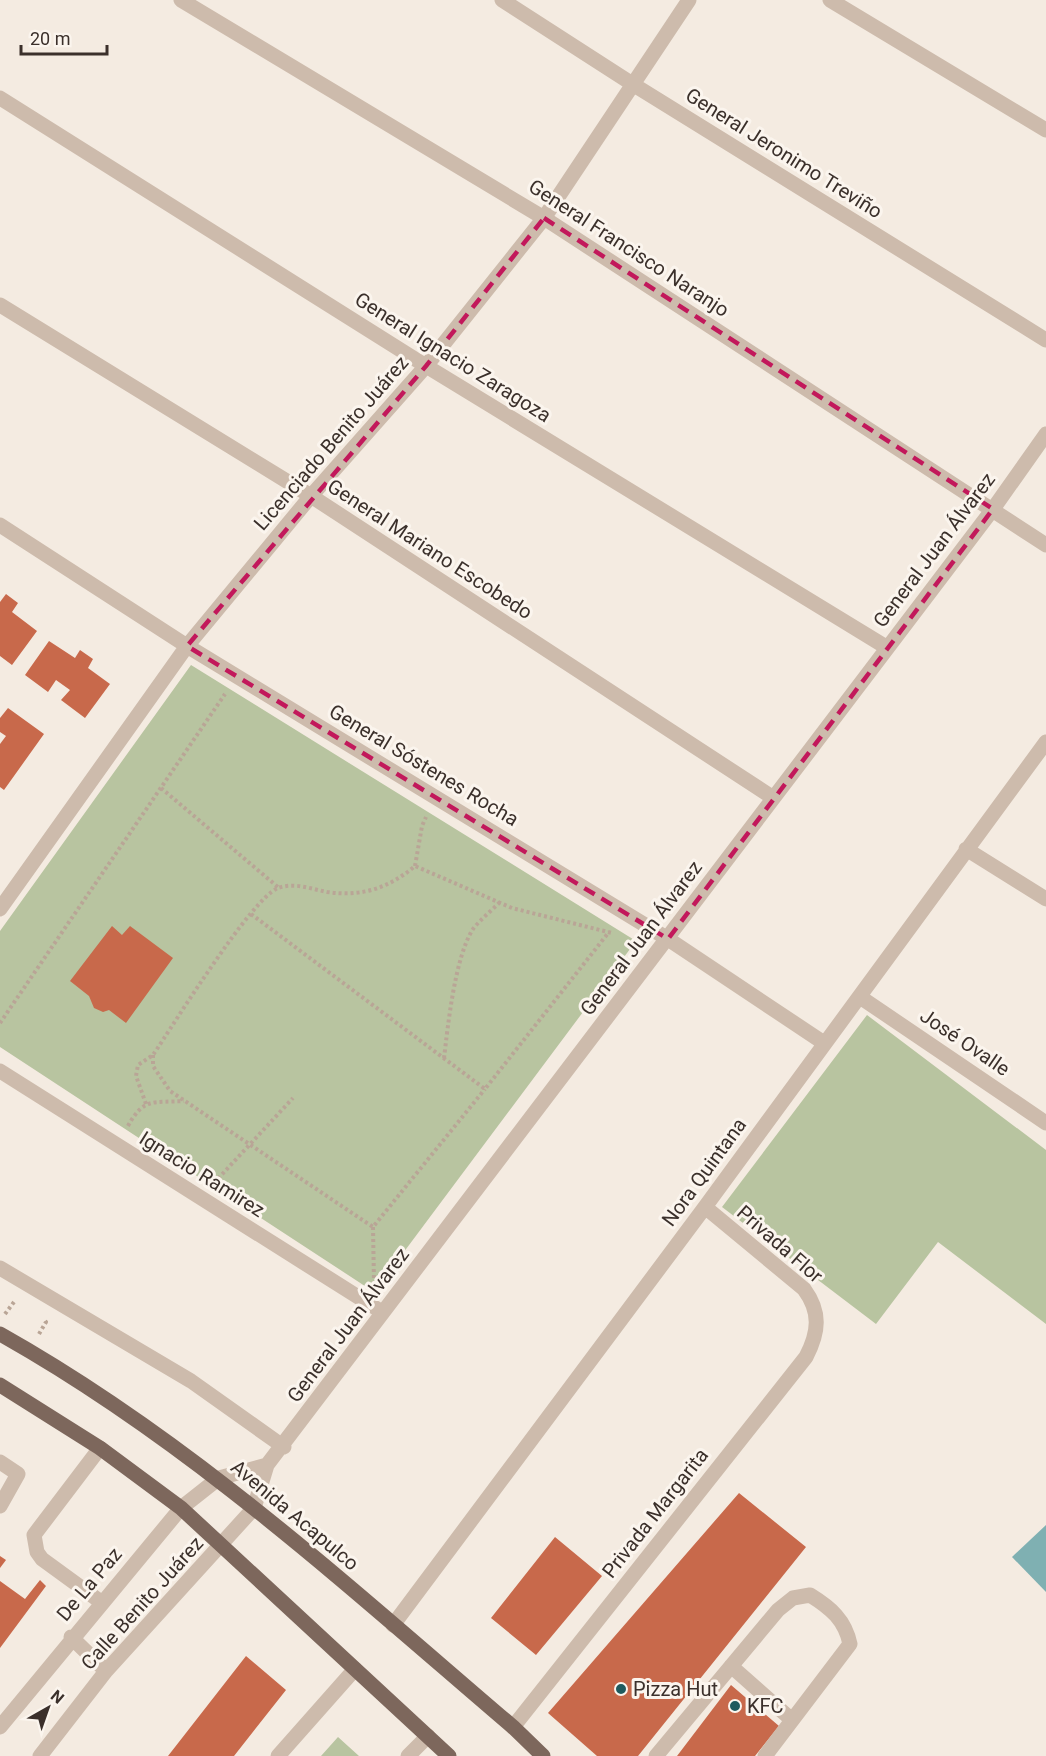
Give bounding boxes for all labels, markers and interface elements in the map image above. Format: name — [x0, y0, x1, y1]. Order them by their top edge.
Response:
scale bar — [21, 18, 106, 56]
text: 20 m — [30, 28, 70, 49]
street label: General Jeronimo Treviño — [681, 83, 887, 223]
street label: General Francisco Naranjo — [524, 174, 734, 322]
street label: General Ignacio Zaragoza — [351, 287, 555, 427]
street label: Licenciado Benito Juárez — [249, 351, 413, 535]
street label: General Juan Álvarez — [868, 468, 1000, 632]
street label: General Mariano Escobedo — [323, 474, 537, 624]
street label: General Sóstenes Rocha — [325, 699, 523, 831]
street label: General Juan Álvarez — [575, 856, 707, 1020]
street label: José Ovalle — [916, 1003, 1014, 1081]
street label: Nora Quintana — [657, 1113, 751, 1231]
street label: Ignacio Ramirez — [135, 1126, 269, 1222]
street label: Privada Flor — [732, 1200, 828, 1288]
street label: General Juan Álvarez — [282, 1243, 414, 1407]
street label: Privada Margarita — [597, 1443, 713, 1583]
street label: Avenida Acapulco — [226, 1455, 364, 1575]
street label: Calle Benito Juárez — [76, 1531, 208, 1675]
street label: De La Paz — [51, 1542, 127, 1626]
place label: Pizza Hut — [633, 1677, 718, 1701]
north arrow — [18, 1678, 78, 1738]
marker: Pizza Hut — [614, 1682, 628, 1696]
text: N — [47, 1686, 68, 1708]
place label: KFC — [747, 1694, 784, 1718]
marker: KFC — [728, 1699, 742, 1713]

